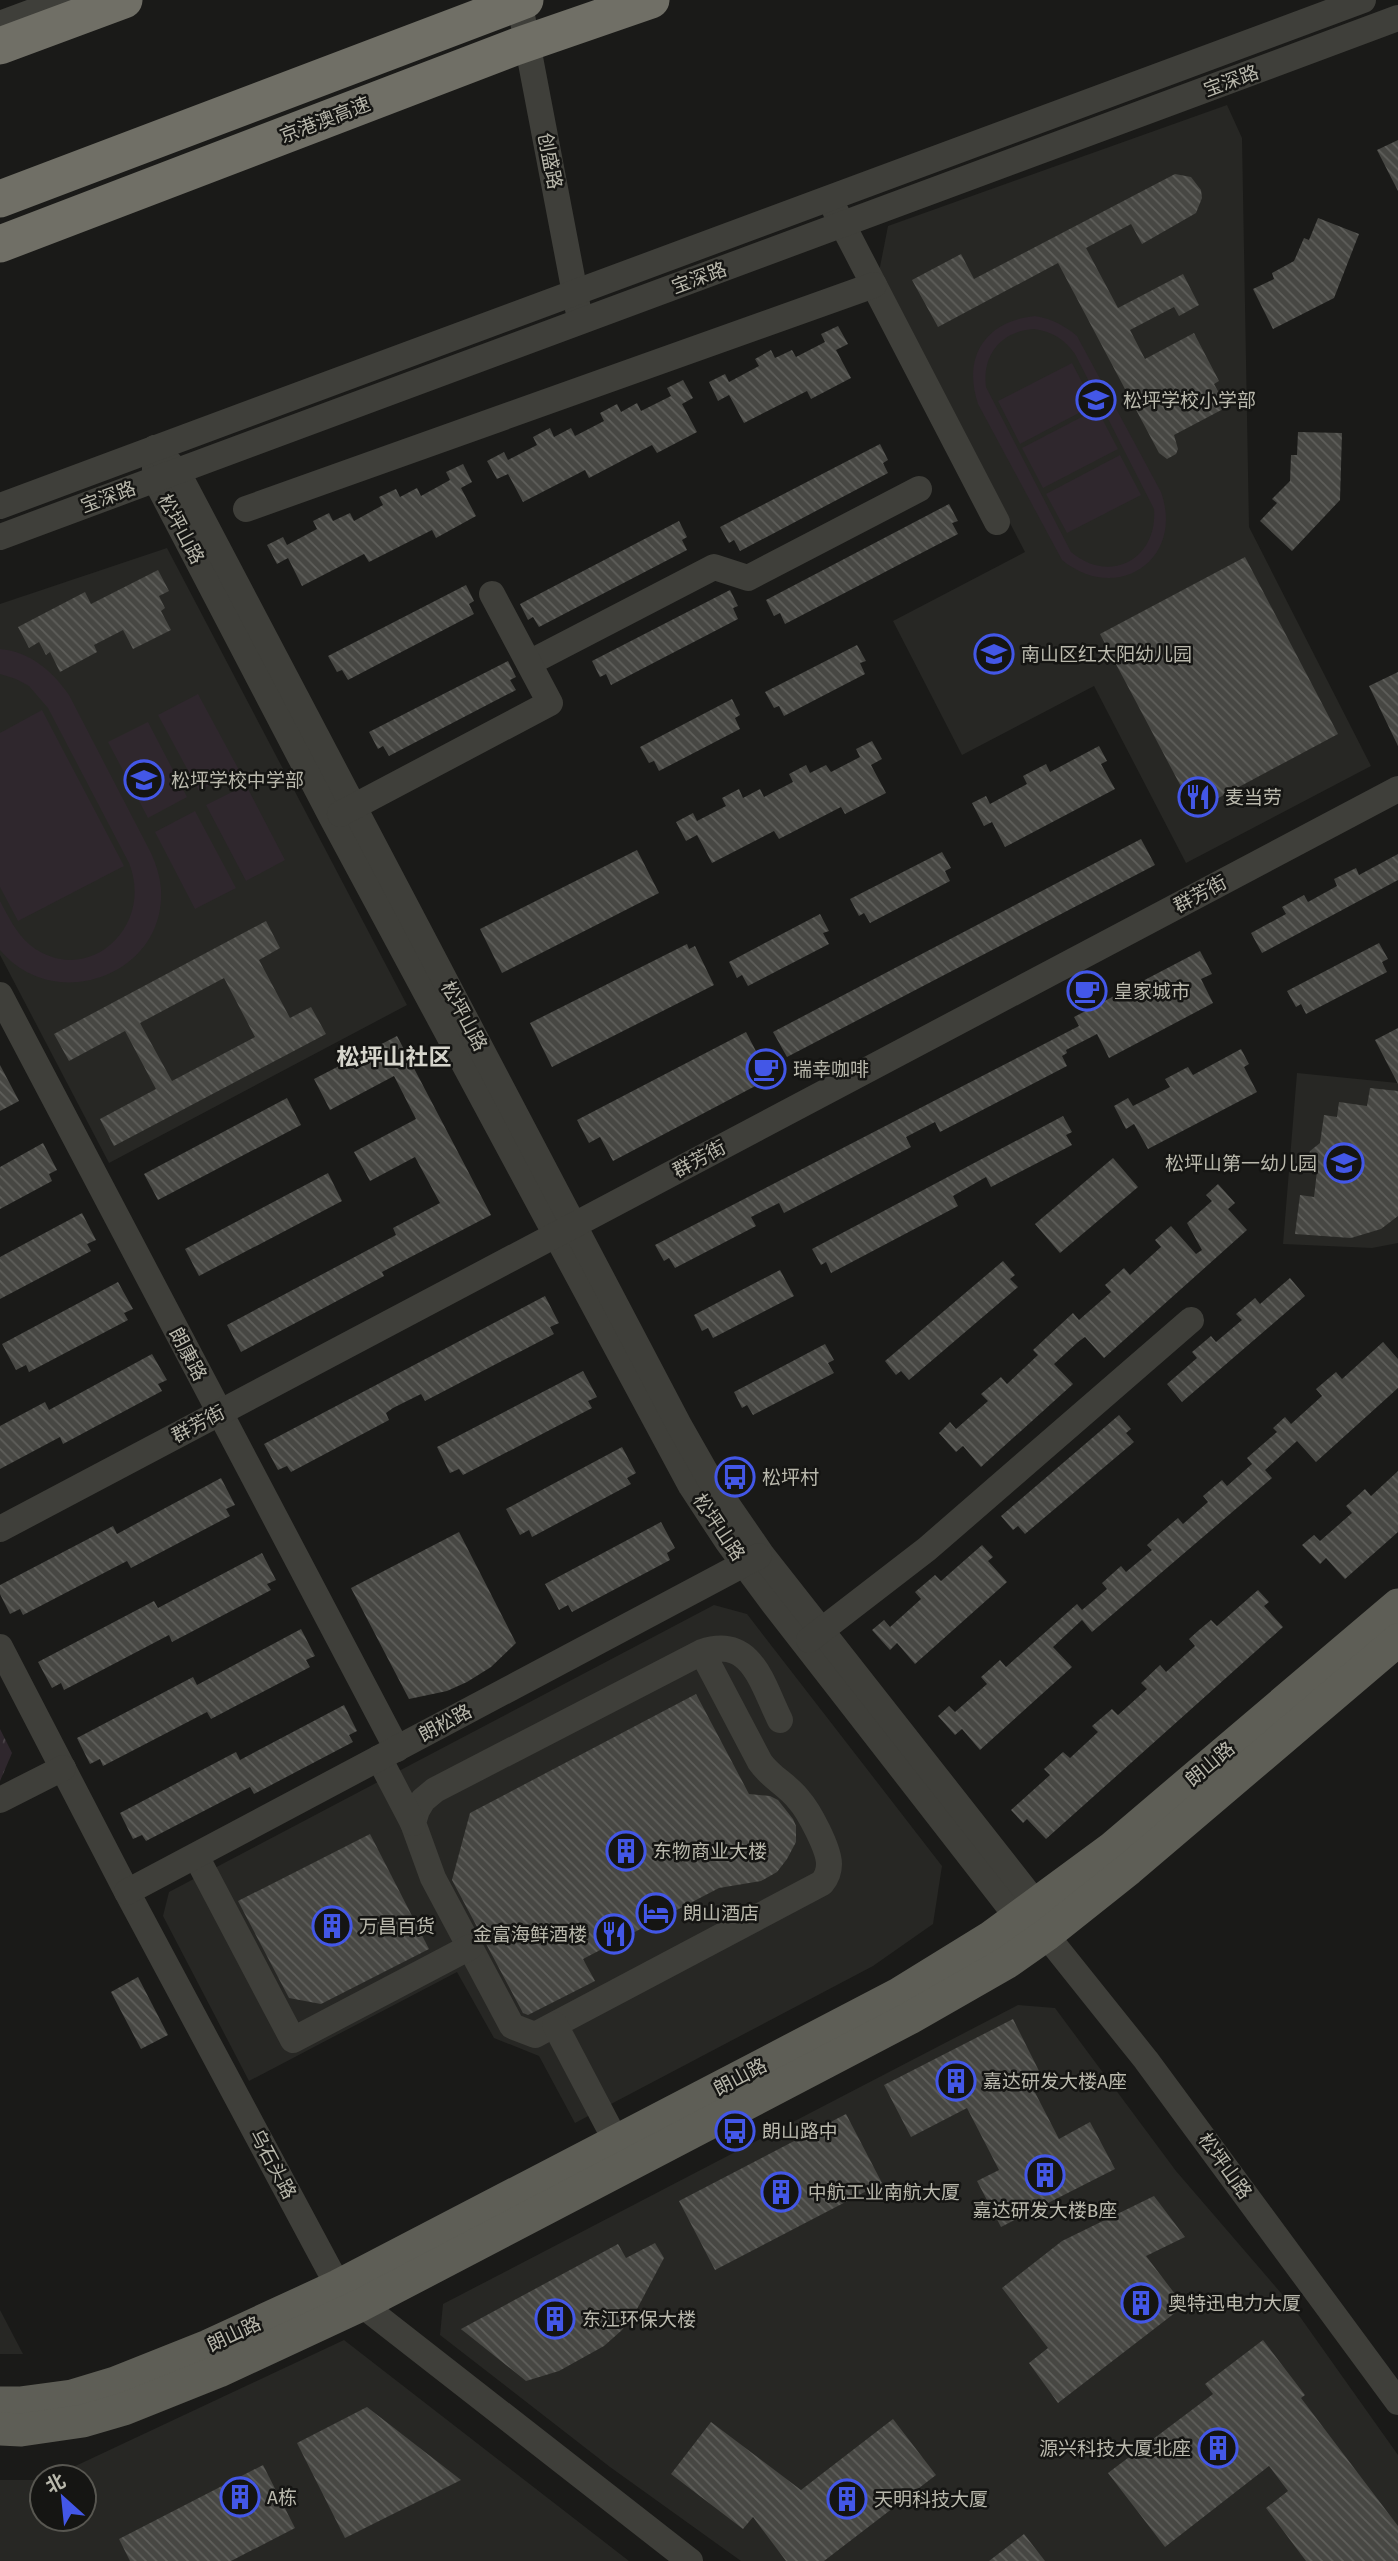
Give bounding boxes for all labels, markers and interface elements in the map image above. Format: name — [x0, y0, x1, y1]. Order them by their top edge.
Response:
street label: 宝深路 — [1200, 60, 1262, 102]
street label: 京港澳高速 — [277, 92, 373, 148]
street label: 创盛路 — [533, 131, 567, 191]
street label: 宝深路 — [668, 257, 730, 299]
school or university icon: 松坪学校小学部 — [1075, 379, 1117, 421]
place label: 松坪学校小学部 — [1123, 389, 1256, 412]
street label: 宝深路 — [77, 476, 139, 518]
street label: 松坪山路 — [153, 490, 209, 568]
school or university icon: 南山区红太阳幼儿园 — [973, 633, 1015, 675]
place label: 南山区红太阳幼儿园 — [1021, 643, 1192, 666]
school or university icon: 松坪学校中学部 — [123, 759, 165, 801]
place label: 松坪学校中学部 — [171, 769, 304, 792]
restaurant icon: 麦当劳 — [1177, 776, 1219, 818]
place label: 麦当劳 — [1225, 786, 1282, 809]
street label: 群芳街 — [1169, 870, 1231, 918]
cafe icon: 皇家城市 — [1066, 970, 1108, 1012]
street label: 松坪山路 — [436, 977, 492, 1055]
place label: 皇家城市 — [1114, 980, 1190, 1003]
district label: 松坪山社区 — [337, 1043, 452, 1071]
cafe icon: 瑞幸咖啡 — [745, 1048, 787, 1090]
place label: 瑞幸咖啡 — [793, 1058, 869, 1081]
street label: 群芳街 — [668, 1135, 730, 1183]
school or university icon: 松坪山第一幼儿园 — [1323, 1142, 1365, 1184]
place label: 松坪山第一幼儿园 — [1165, 1152, 1317, 1175]
street label: 朗康路 — [164, 1323, 212, 1385]
street label: 群芳街 — [167, 1400, 229, 1448]
bus stop icon: 松坪村 — [714, 1456, 756, 1498]
place label: 松坪村 — [762, 1466, 819, 1489]
street label: 松坪山路 — [688, 1489, 750, 1565]
street label: 朗松路 — [414, 1699, 476, 1747]
street label: 朗山路 — [1181, 1737, 1239, 1791]
building icon: 东物商业大楼 — [605, 1830, 647, 1872]
place label: 东物商业大楼 — [653, 1840, 767, 1863]
hotel icon: 朗山酒店 — [635, 1892, 677, 1934]
place label: 朗山酒店 — [683, 1902, 759, 1925]
building icon: 万昌百货 — [311, 1905, 353, 1947]
restaurant icon: 金富海鲜酒楼 — [593, 1913, 635, 1955]
place label: 万昌百货 — [359, 1915, 435, 1938]
place label: 金富海鲜酒楼 — [473, 1923, 587, 1946]
street label: 朗山路 — [709, 2053, 771, 2101]
building icon: 嘉达研发大楼A座 — [935, 2060, 977, 2102]
place label: 嘉达研发大楼A座 — [983, 2070, 1127, 2093]
bus stop icon: 朗山路中 — [714, 2110, 756, 2152]
place label: 朗山路中 — [762, 2120, 838, 2143]
street label: 乌石头路 — [245, 2125, 301, 2203]
street label: 松坪山路 — [1193, 2128, 1257, 2204]
building icon: 嘉达研发大楼B座 — [1024, 2154, 1066, 2196]
building icon: 中航工业南航大厦 — [760, 2171, 802, 2213]
place label: 中航工业南航大厦 — [808, 2181, 960, 2204]
place label: 嘉达研发大楼B座 — [973, 2199, 1117, 2222]
building icon: 奥特迅电力大厦 — [1120, 2282, 1162, 2324]
place label: 奥特迅电力大厦 — [1168, 2292, 1301, 2315]
building icon: 东江环保大楼 — [534, 2298, 576, 2340]
place label: 东江环保大楼 — [582, 2308, 696, 2331]
street label: 朗山路 — [203, 2312, 265, 2356]
building icon: 源兴科技大厦北座 — [1197, 2427, 1239, 2469]
place label: 源兴科技大厦北座 — [1039, 2437, 1191, 2460]
north arrow — [28, 2463, 98, 2533]
text: 北 — [42, 2469, 69, 2498]
building icon: A栋 — [219, 2476, 261, 2518]
building icon: 天明科技大厦 — [826, 2478, 868, 2520]
place label: A栋 — [267, 2486, 297, 2509]
place label: 天明科技大厦 — [874, 2488, 988, 2511]

